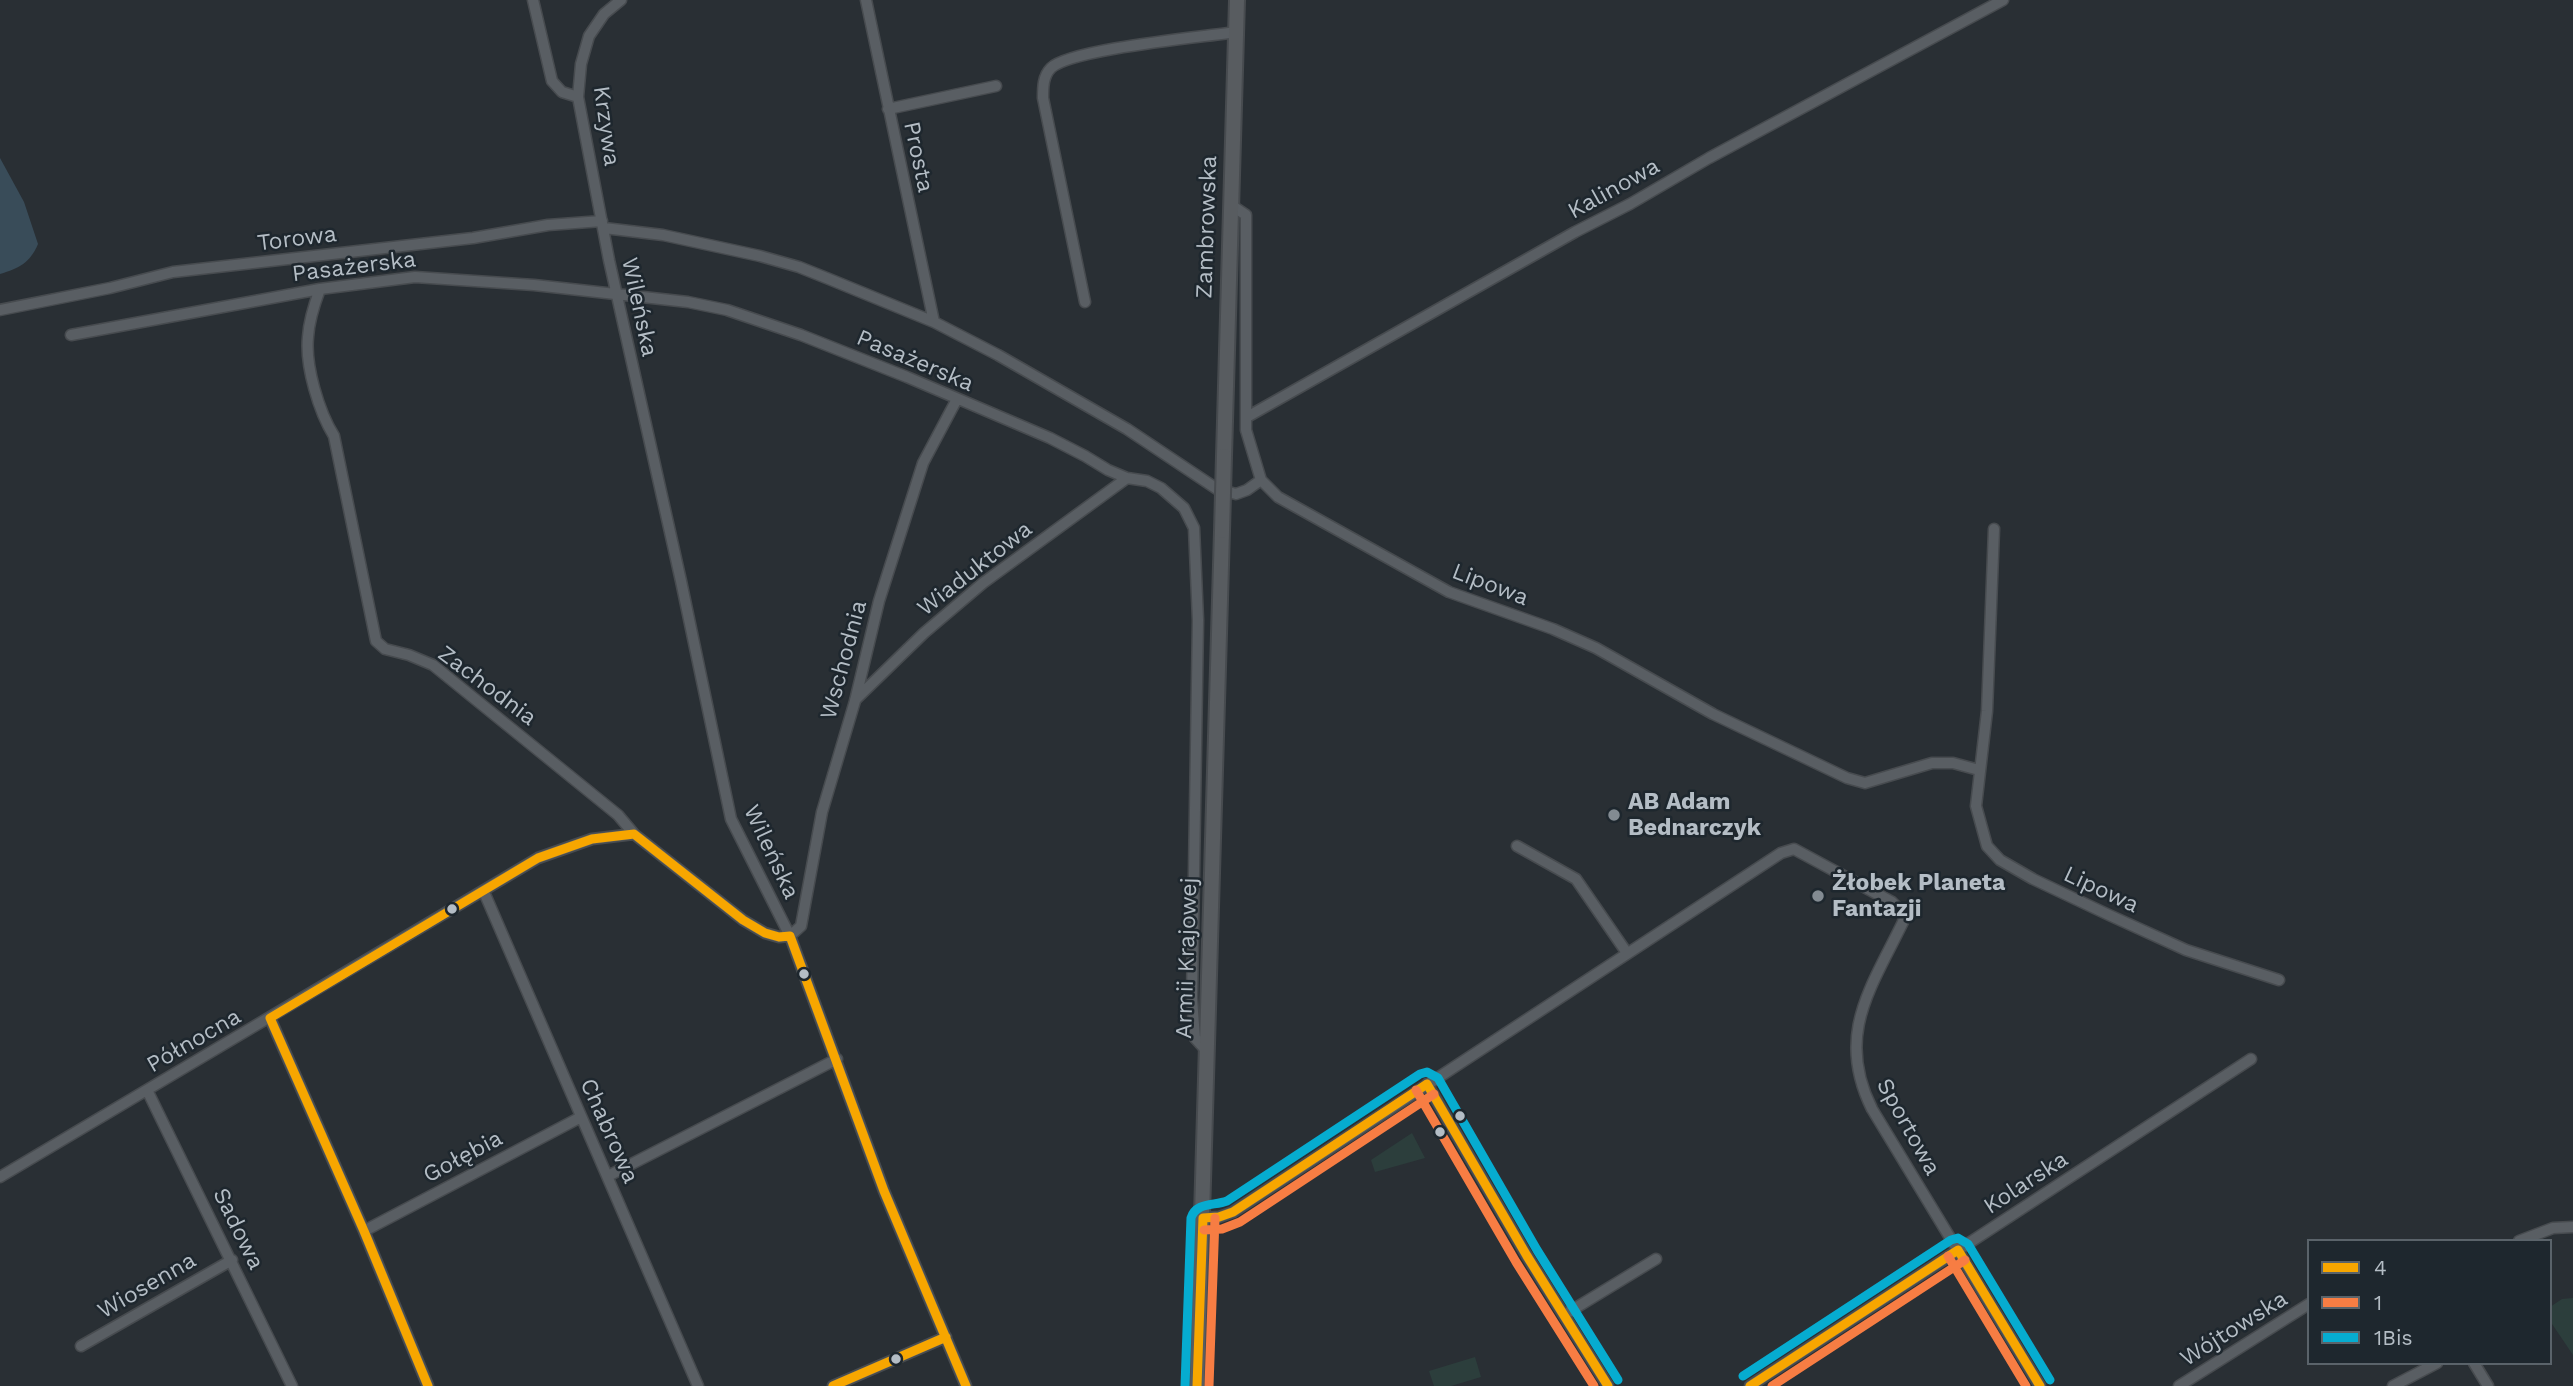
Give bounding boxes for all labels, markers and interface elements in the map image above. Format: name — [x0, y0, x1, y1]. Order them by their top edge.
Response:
street label: Krzywa — [587, 84, 625, 168]
street label: Prosta — [897, 119, 939, 195]
street label: Kalinowa — [1563, 153, 1665, 225]
street label: Zambrowska — [1191, 155, 1223, 299]
street label: Torowa — [256, 220, 338, 258]
street label: Pasażerska — [291, 246, 417, 288]
street label: Wileńska — [615, 255, 663, 359]
street label: Pasażerska — [852, 324, 978, 398]
street label: Wiaduktowa — [912, 516, 1038, 622]
street label: Lipowa — [1448, 558, 1532, 612]
street label: Wschodnia — [815, 597, 873, 723]
street label: Zachodnia — [432, 640, 542, 732]
place label: AB Adam Bednarczyk — [1628, 788, 1761, 842]
street label: Wileńska — [737, 801, 805, 903]
marker: AB Adam Bednarczyk — [1606, 807, 1622, 823]
street label: Lipowa — [2059, 861, 2143, 919]
place label: Żłobek Planeta Fantazji — [1832, 869, 2005, 923]
street label: Armii Krajowej — [1170, 877, 1204, 1039]
marker: Żłobek Planeta Fantazji — [1810, 888, 1826, 904]
unlabelled marker — [445, 902, 459, 916]
unlabelled marker — [797, 967, 811, 981]
street label: Północna — [142, 1003, 246, 1079]
street label: Chabrowa — [574, 1074, 644, 1188]
street label: Sportowa — [1870, 1074, 1946, 1180]
unlabelled marker — [1453, 1109, 1467, 1123]
street label: Gołębia — [419, 1125, 507, 1189]
unlabelled marker — [1433, 1125, 1447, 1139]
street label: Kolarska — [1979, 1146, 2073, 1220]
street label: Sadowa — [206, 1184, 270, 1274]
legend — [2307, 1239, 2552, 1365]
street label: Wiosenna — [93, 1247, 201, 1325]
text: 4 — [2374, 1255, 2387, 1280]
street label: Wójtowska — [2175, 1285, 2293, 1373]
text: 1 — [2374, 1290, 2382, 1315]
text: 1Bis — [2374, 1325, 2413, 1350]
unlabelled marker — [889, 1352, 903, 1366]

